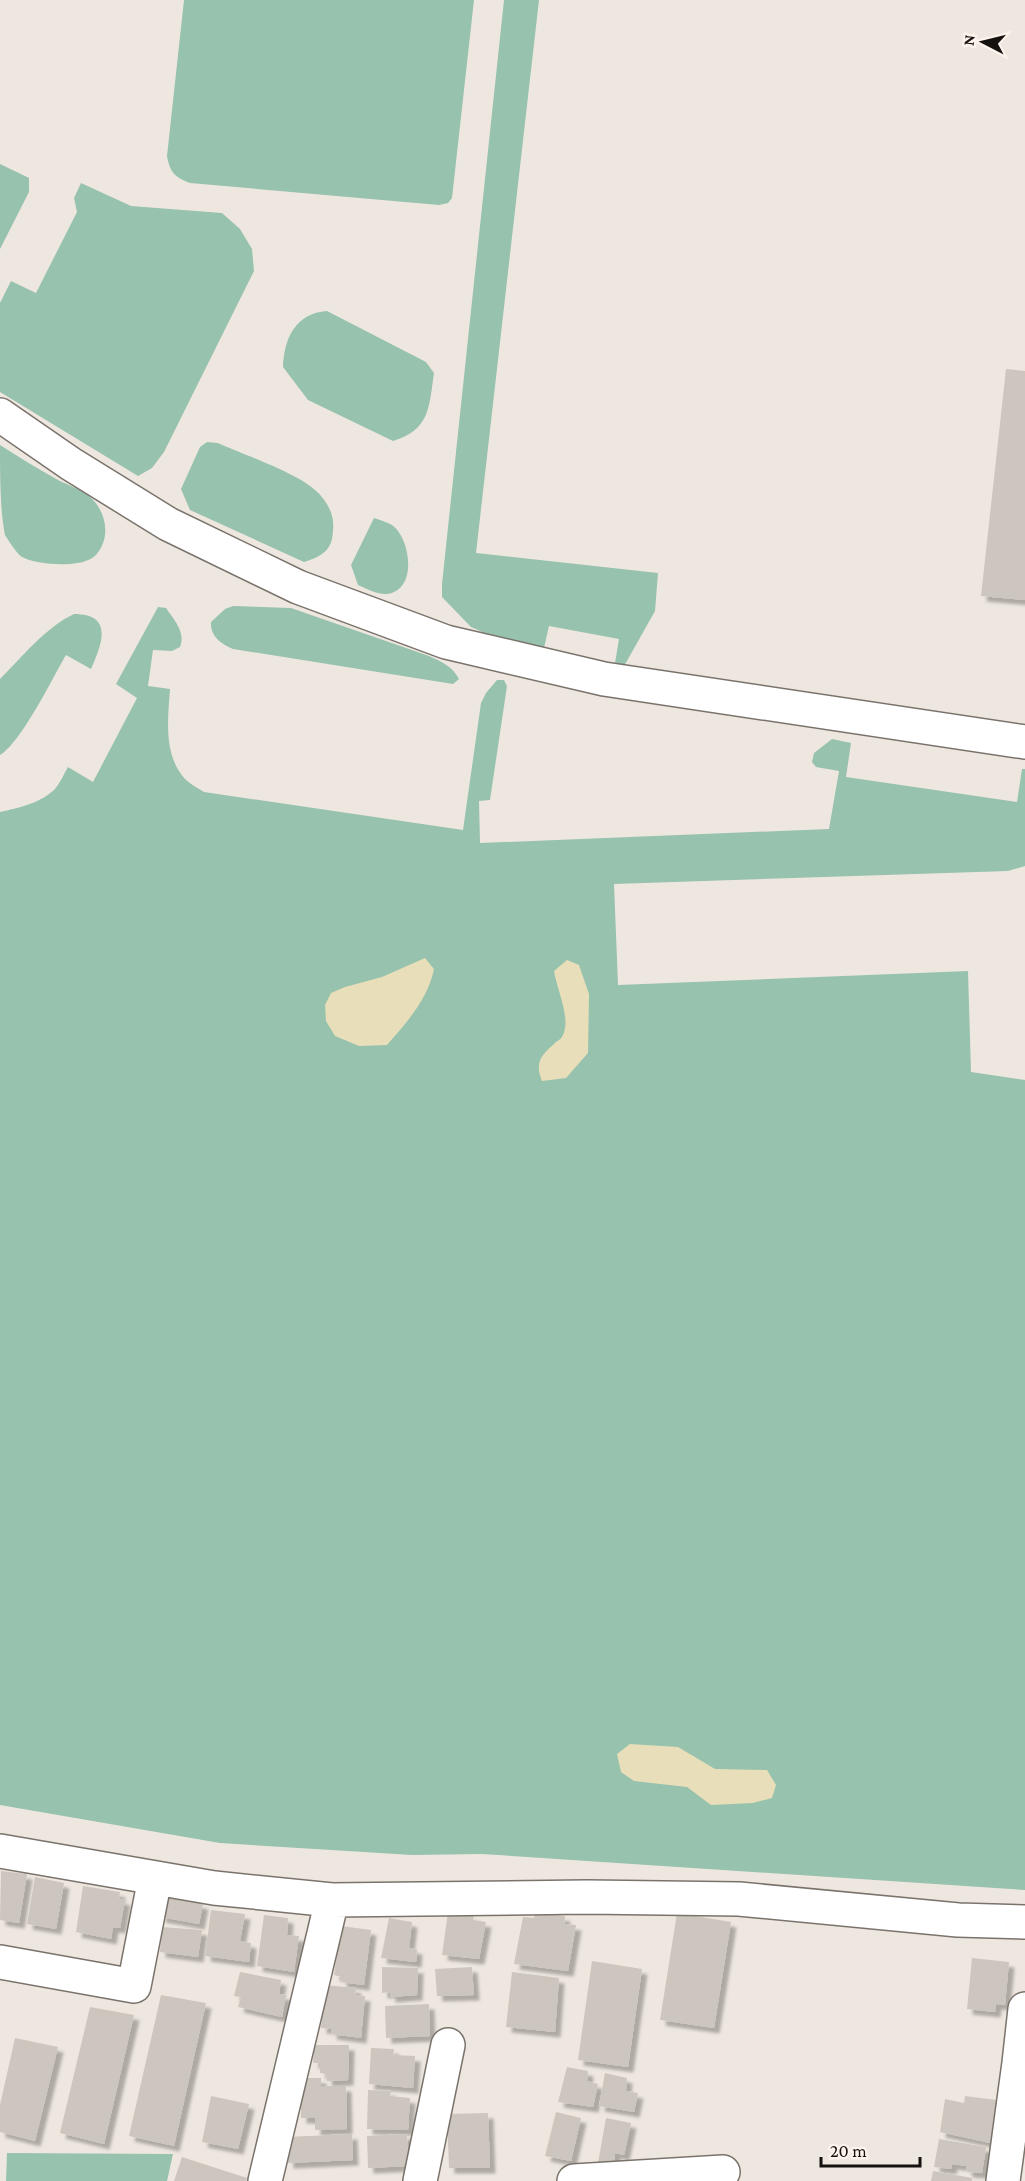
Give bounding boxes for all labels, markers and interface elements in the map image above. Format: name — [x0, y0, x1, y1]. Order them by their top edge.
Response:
north arrow — [953, 12, 1013, 72]
text: N — [960, 34, 978, 47]
scale bar — [821, 2130, 920, 2168]
text: 20 m — [830, 2141, 867, 2161]

